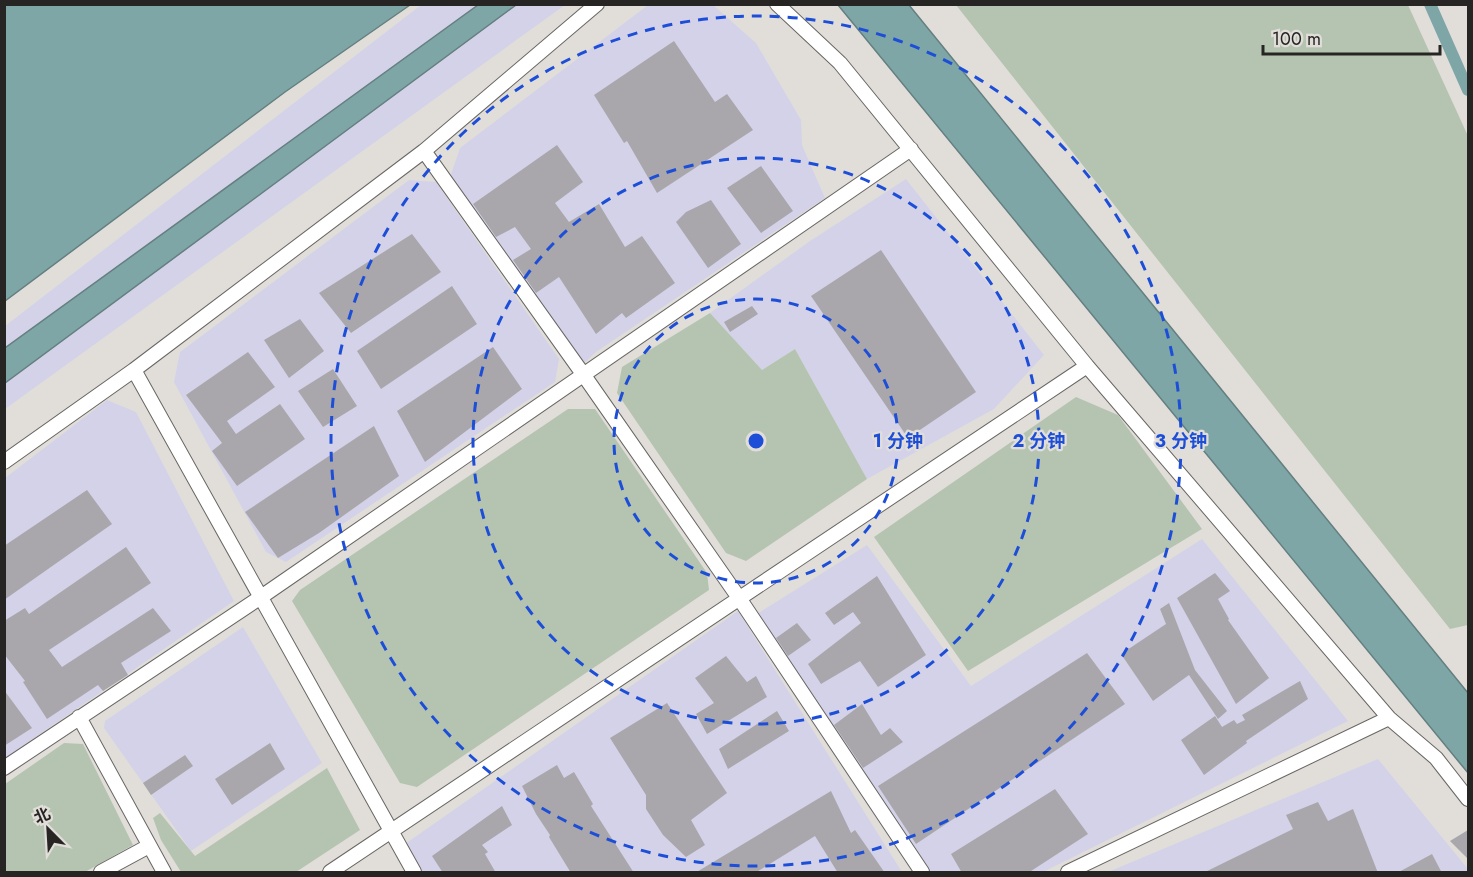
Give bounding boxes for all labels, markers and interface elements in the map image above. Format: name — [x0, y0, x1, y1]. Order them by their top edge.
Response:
scale bar — [1263, 18, 1440, 56]
text: 100 m — [1272, 26, 1321, 52]
text: 1 分钟 — [873, 428, 923, 454]
text: 2 分钟 — [1012, 428, 1066, 454]
text: 3 分钟 — [1155, 428, 1207, 454]
centre of rings — [746, 431, 766, 451]
north arrow — [18, 799, 78, 859]
text: 北 — [30, 802, 54, 830]

